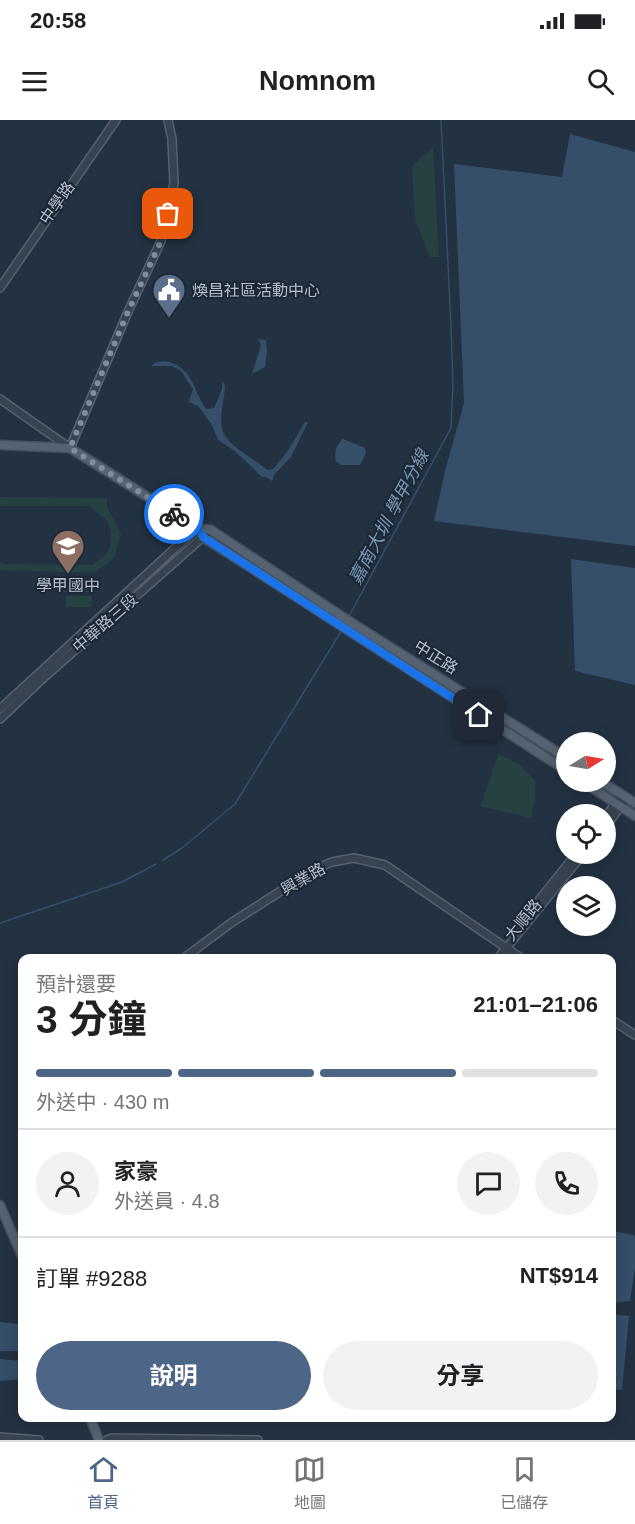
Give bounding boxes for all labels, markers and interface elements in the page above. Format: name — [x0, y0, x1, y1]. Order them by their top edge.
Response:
text: 20:58 — [30, 8, 86, 33]
icon: menu — [18, 65, 51, 98]
icon: search — [584, 65, 617, 98]
text: Nomnom — [259, 66, 376, 96]
street label: 中學路 — [36, 178, 78, 228]
pin — [142, 188, 193, 239]
icon: bag — [151, 197, 184, 230]
public building icon: 煥昌社區活動中心 — [151, 272, 187, 319]
place label: 煥昌社區活動中心 — [192, 282, 320, 299]
water label: 嘉南大圳 學甲分線 — [345, 445, 434, 587]
courier — [144, 484, 204, 544]
icon: bike — [158, 498, 191, 531]
school or university icon: 學甲國中 — [50, 528, 86, 575]
place label: 學甲國中 — [36, 577, 100, 594]
street label: 中華路三段 — [69, 590, 141, 656]
street label: 中正路 — [411, 637, 461, 677]
pin — [453, 689, 504, 740]
icon: home — [462, 698, 495, 731]
north arrow — [556, 732, 616, 792]
map controls — [556, 732, 616, 936]
button: locate — [556, 804, 616, 864]
street label: 興業路 — [278, 860, 328, 898]
button: layers — [556, 876, 616, 936]
street label: 大順路 — [501, 896, 545, 944]
text: 預計還要 — [36, 973, 116, 995]
text: 21:01–21:06 — [473, 992, 598, 1017]
text: 3 分鐘 — [36, 998, 147, 1041]
text: 外送中 · 430 m — [36, 1091, 169, 1113]
button: person — [36, 1152, 99, 1215]
button: chat — [457, 1152, 520, 1215]
button: phone — [535, 1152, 598, 1215]
text: 家豪 — [114, 1159, 158, 1184]
text: 外送員 · 4.8 — [114, 1190, 220, 1212]
text: NT$914 — [520, 1263, 598, 1288]
text: 訂單 #9288 — [36, 1266, 147, 1291]
button: 說明 — [36, 1341, 311, 1410]
button: 分享 — [323, 1341, 598, 1410]
tab: 首頁 — [87, 1453, 120, 1513]
tab: 地圖 — [293, 1453, 326, 1513]
tab: 已儲存 — [500, 1453, 548, 1513]

